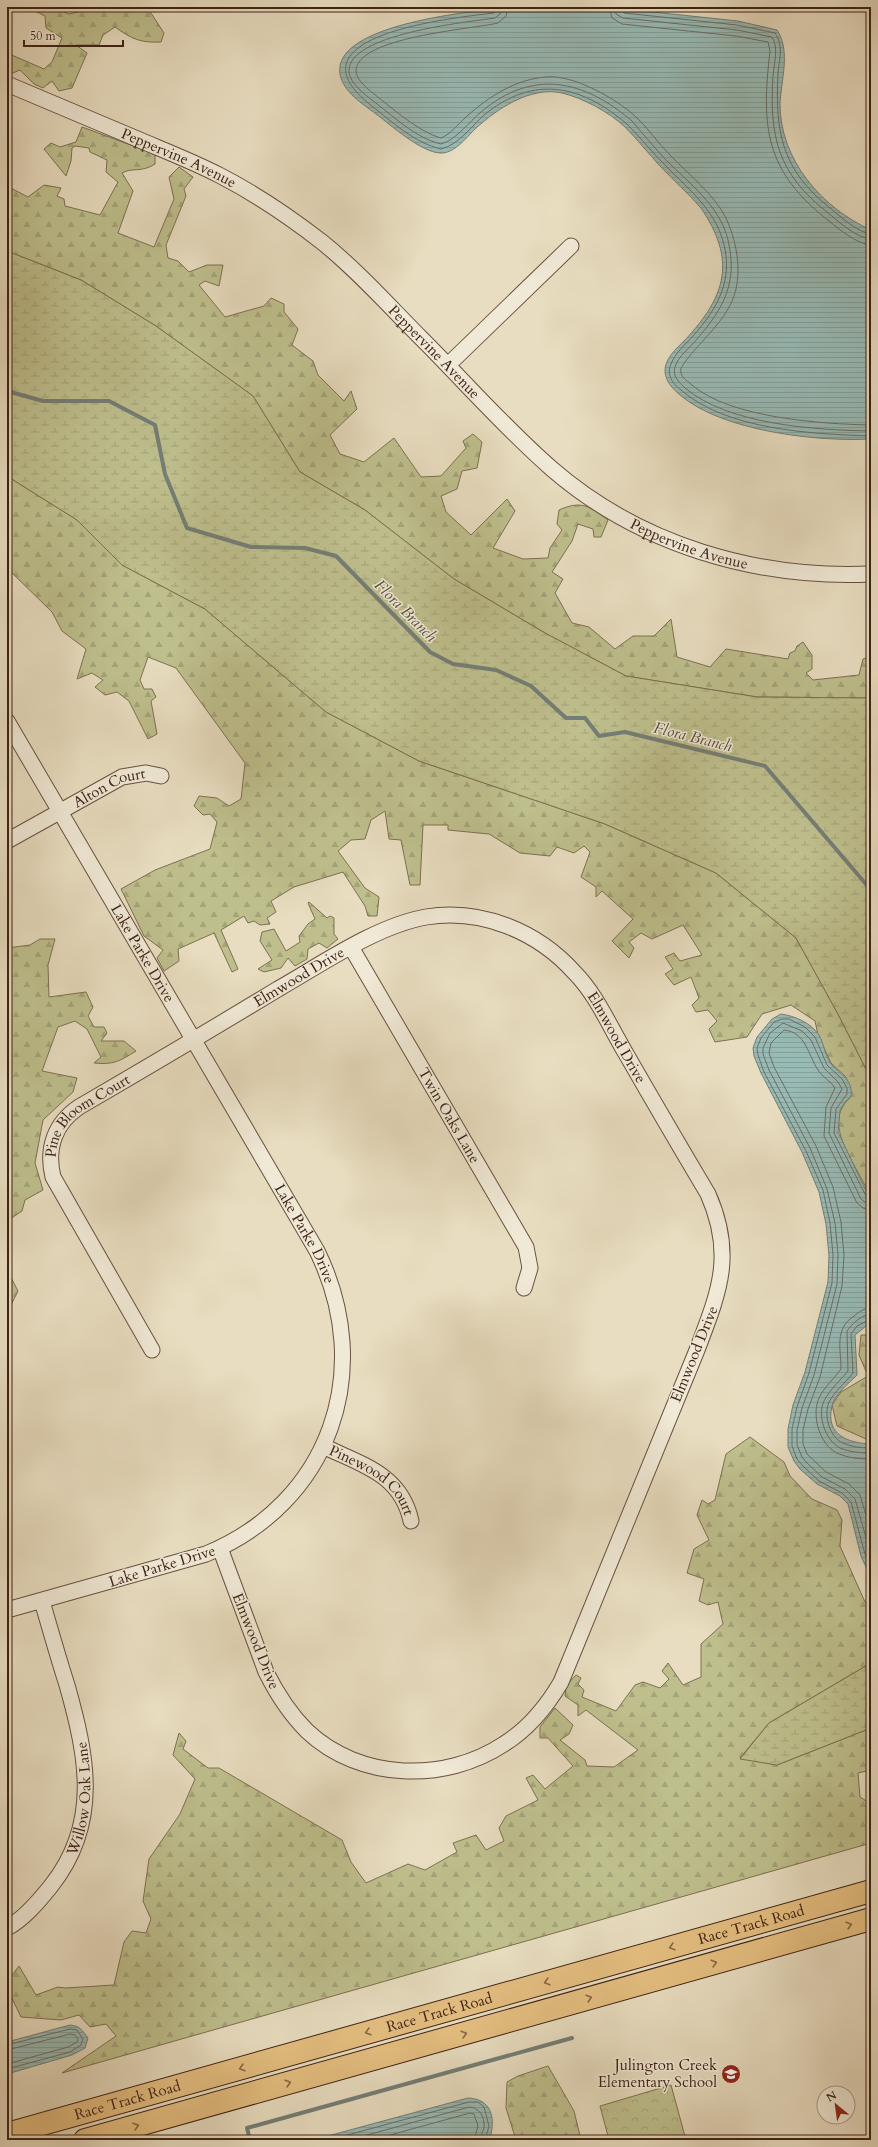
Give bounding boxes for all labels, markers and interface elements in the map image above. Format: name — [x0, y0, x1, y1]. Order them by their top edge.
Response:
scale bar — [24, 22, 123, 48]
text: 50 m — [30, 28, 57, 44]
street label: Peppervine Avenue — [118, 123, 240, 192]
street label: Peppervine Avenue — [384, 300, 485, 403]
street label: Peppervine Avenue — [627, 514, 750, 574]
water label: Flora Branch — [369, 575, 442, 647]
water label: Flora Branch — [651, 717, 735, 757]
street label: Alton Court — [69, 763, 147, 812]
street label: Lake Parke Drive — [106, 900, 179, 1006]
street label: Elmwood Drive — [250, 942, 348, 1011]
street label: Elmwood Drive — [583, 988, 651, 1087]
street label: Twin Oaks Lane — [414, 1064, 485, 1167]
street label: Pine Bloom Court — [41, 1069, 134, 1158]
street label: Lake Parke Drive — [270, 1180, 340, 1286]
street label: Elmwood Drive — [666, 1303, 723, 1405]
street label: Pinewood Court — [326, 1440, 419, 1518]
street label: Lake Parke Drive — [106, 1540, 218, 1592]
street label: Elmwood Drive — [228, 1590, 285, 1692]
street label: Willow Oak Lane — [61, 1740, 95, 1859]
street label: Race Track Road — [696, 1900, 807, 1949]
one-way arrow — [845, 1921, 852, 1930]
one-way arrow — [668, 1942, 675, 1951]
one-way arrow — [710, 1959, 717, 1968]
one-way arrow — [543, 1977, 550, 1986]
street label: Race Track Road — [384, 1988, 495, 2037]
one-way arrow — [586, 1995, 592, 2003]
one-way arrow — [364, 2028, 371, 2036]
one-way arrow — [460, 2030, 467, 2039]
place label: Julington Creek Elementary School — [598, 2055, 717, 2092]
one-way arrow — [239, 2063, 246, 2072]
school or university icon: Julington Creek Elementary School — [720, 2063, 742, 2085]
street label: Race Track Road — [72, 2076, 183, 2125]
one-way arrow — [284, 2079, 291, 2088]
north arrow — [816, 2085, 856, 2125]
text: N — [824, 2088, 840, 2106]
one-way arrow — [132, 2122, 139, 2131]

